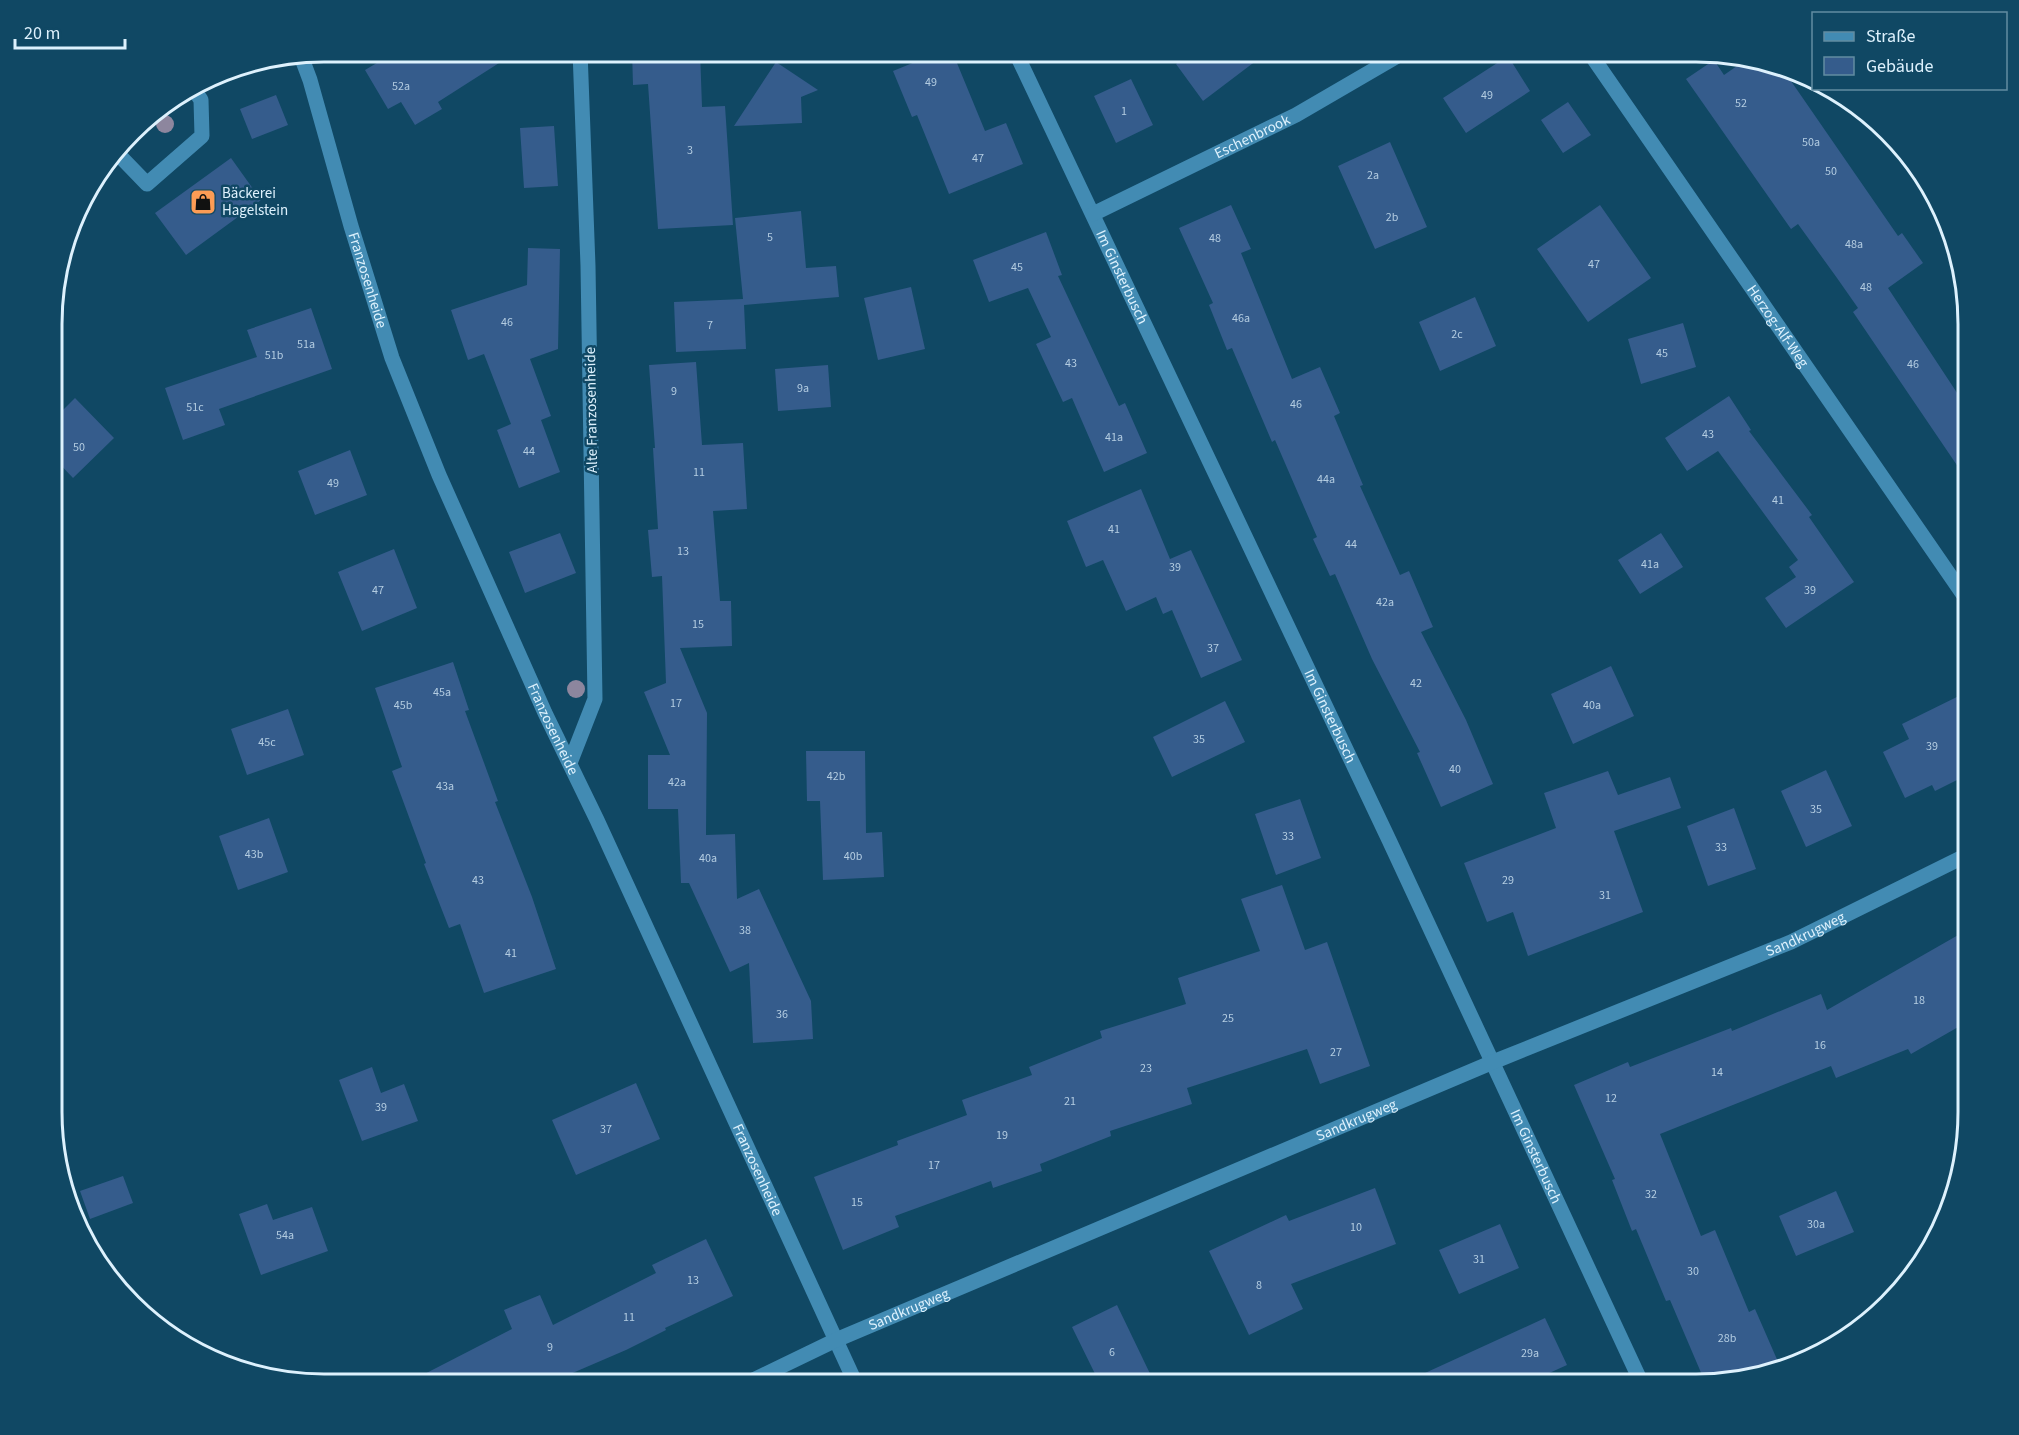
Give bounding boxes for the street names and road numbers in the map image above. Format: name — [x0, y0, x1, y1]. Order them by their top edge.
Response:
street label: Eschenbrook — [1211, 109, 1294, 164]
street label: Im Ginsterbusch — [1090, 227, 1153, 328]
street label: Franzosenheide — [343, 230, 392, 331]
street label: Herzog-Alf-Weg — [1742, 281, 1814, 372]
street label: Alte Franzosenheide — [580, 347, 603, 473]
street label: Im Ginsterbusch — [1298, 666, 1361, 767]
street label: Franzosenheide — [522, 680, 583, 778]
street label: Sandkrugweg — [1762, 907, 1849, 962]
street label: Sandkrugweg — [1313, 1094, 1401, 1147]
street label: Im Ginsterbusch — [1505, 1106, 1567, 1207]
street label: Franzosenheide — [727, 1121, 787, 1219]
street label: Sandkrugweg — [865, 1283, 953, 1336]

